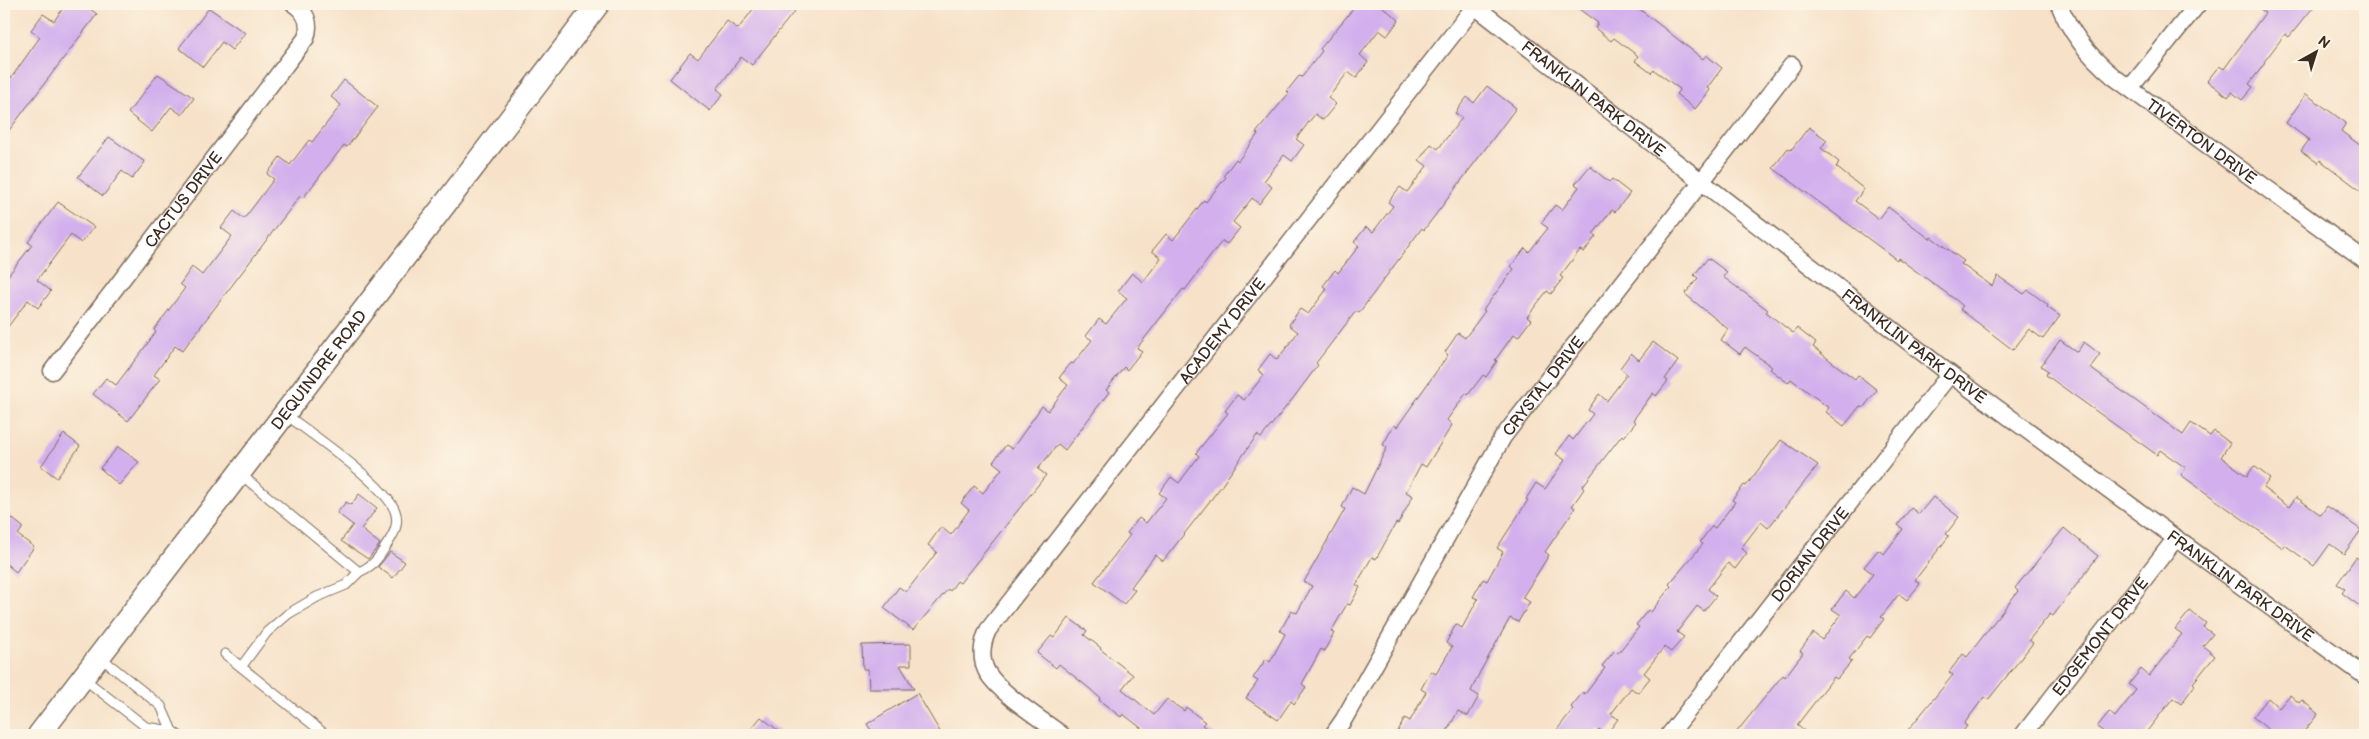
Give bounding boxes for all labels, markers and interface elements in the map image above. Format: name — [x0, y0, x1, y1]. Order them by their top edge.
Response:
north arrow — [2292, 28, 2342, 78]
text: N — [2314, 32, 2333, 52]
street label: FRANKLIN PARK DRIVE — [1517, 38, 1669, 161]
street label: TIVERTON DRIVE — [2142, 96, 2260, 189]
street label: CACTUS DRIVE — [141, 148, 227, 252]
street label: ACADEMY DRIVE — [1176, 275, 1270, 388]
street label: FRANKLIN PARK DRIVE — [1837, 286, 1989, 408]
street label: DEQUINDRE ROAD — [268, 307, 371, 434]
street label: CRYSTAL DRIVE — [1499, 333, 1589, 440]
street label: DORIAN DRIVE — [1768, 504, 1854, 606]
street label: FRANKLIN PARK DRIVE — [2163, 527, 2317, 646]
street label: EDGEMONT DRIVE — [2049, 574, 2153, 700]

